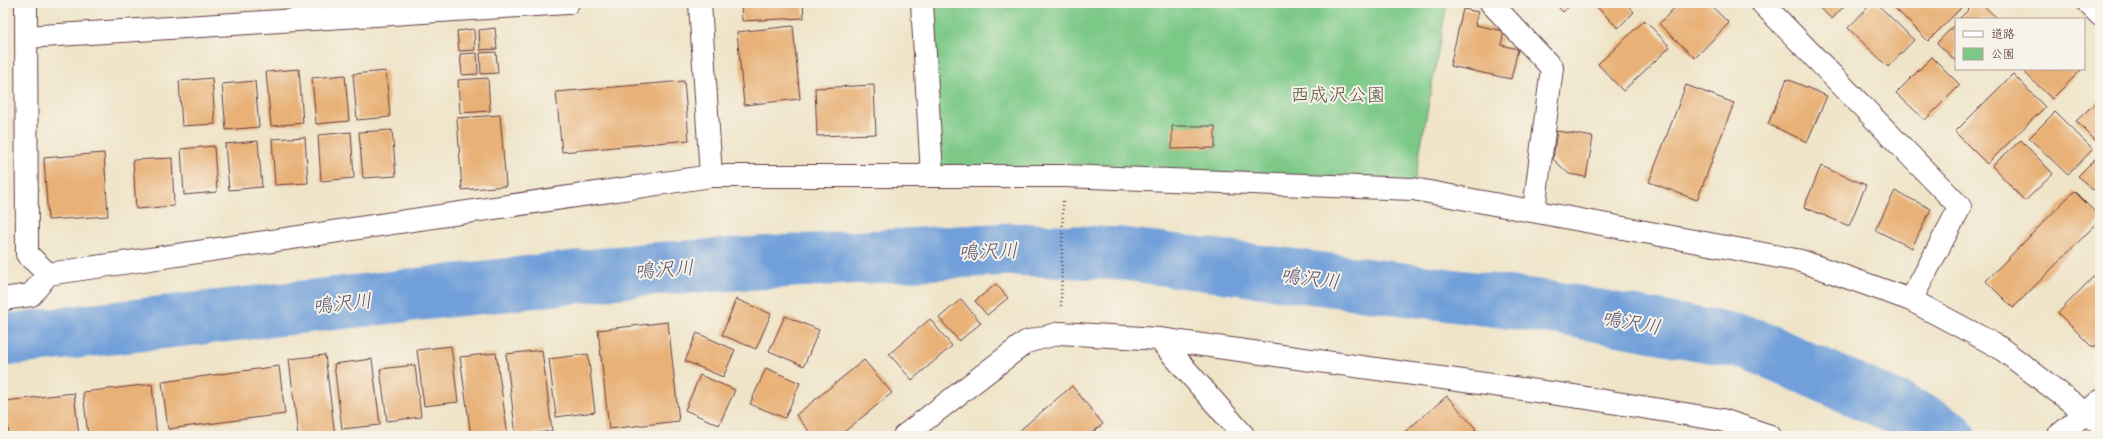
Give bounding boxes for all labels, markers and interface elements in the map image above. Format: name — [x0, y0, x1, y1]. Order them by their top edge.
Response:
legend — [1955, 18, 2085, 70]
text: 道路 — [1991, 26, 2015, 42]
text: 公園 — [1991, 46, 2015, 62]
park label: 西成沢公園 — [1290, 83, 1386, 107]
water label: 鳴沢川 — [958, 238, 1018, 265]
water label: 鳴沢川 — [633, 255, 695, 284]
water label: 鳴沢川 — [1279, 262, 1341, 295]
water label: 鳴沢川 — [311, 288, 373, 319]
water label: 鳴沢川 — [1599, 305, 1663, 340]

